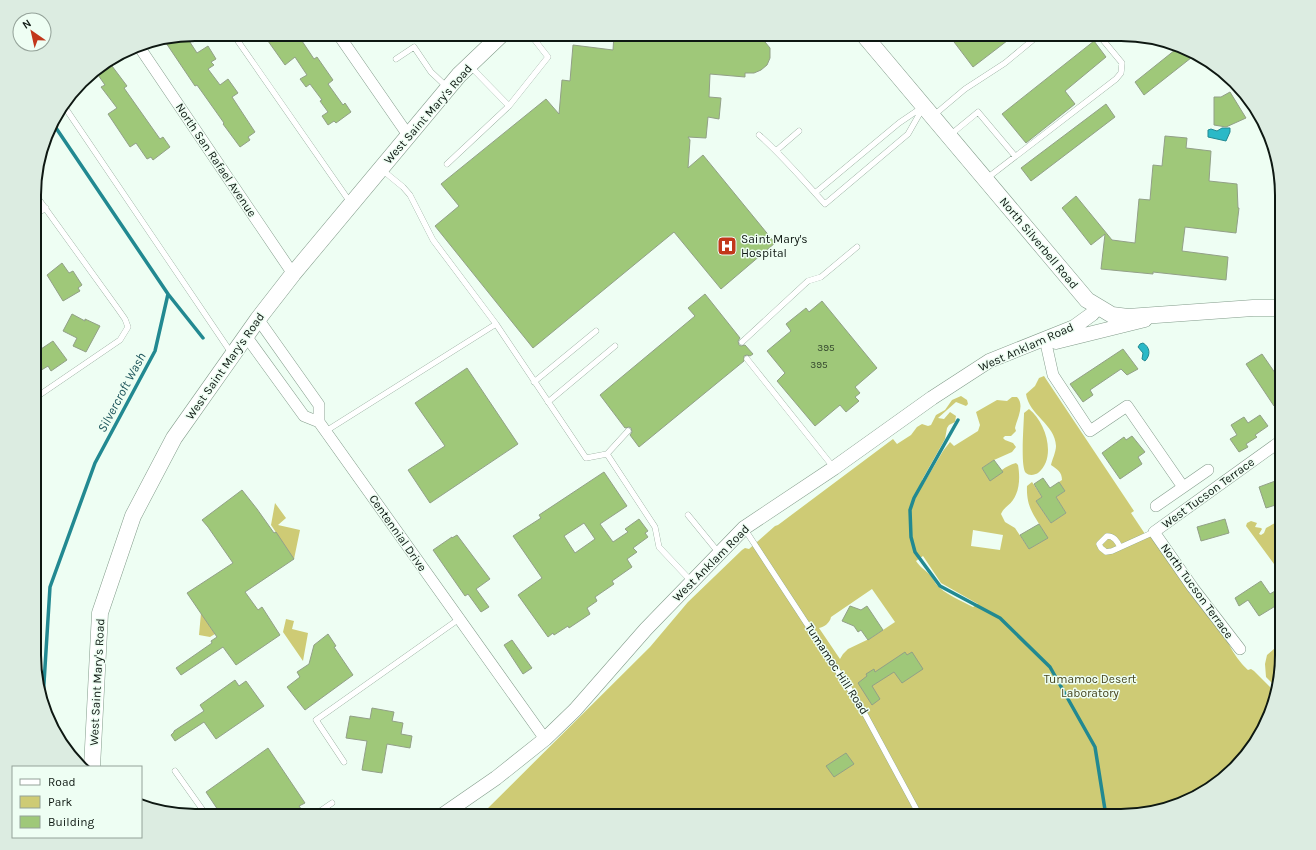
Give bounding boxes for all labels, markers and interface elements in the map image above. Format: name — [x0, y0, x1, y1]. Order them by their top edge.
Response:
north arrow — [12, 12, 52, 52]
text: N — [20, 17, 34, 32]
street label: West Saint Mary's Road — [381, 61, 475, 167]
street label: North San Rafael Avenue — [173, 100, 259, 220]
street label: North Silverbell Road — [997, 194, 1081, 292]
place label: Saint Mary's Hospital — [741, 232, 808, 260]
hospital icon: Saint Mary's Hospital — [716, 235, 738, 257]
street label: West Saint Mary's Road — [183, 310, 267, 422]
street label: West Anklam Road — [976, 320, 1076, 374]
house number: 395 — [817, 342, 835, 354]
water label: Silvercroft Wash — [94, 350, 149, 435]
house number: 395 — [810, 359, 828, 371]
street label: West Tucson Terrace — [1159, 455, 1257, 531]
street label: Centennial Drive — [366, 492, 430, 574]
street label: West Anklam Road — [670, 522, 752, 604]
street label: North Tucson Terrace — [1158, 541, 1236, 641]
street label: West Saint Mary's Road — [87, 618, 107, 746]
street label: Tumamoc Hill Road — [802, 621, 872, 717]
park label: Tumamoc Desert Laboratory — [1044, 672, 1137, 700]
legend — [12, 766, 142, 838]
text: Road — [48, 775, 76, 789]
text: Park — [48, 795, 73, 809]
text: Building — [48, 815, 95, 829]

